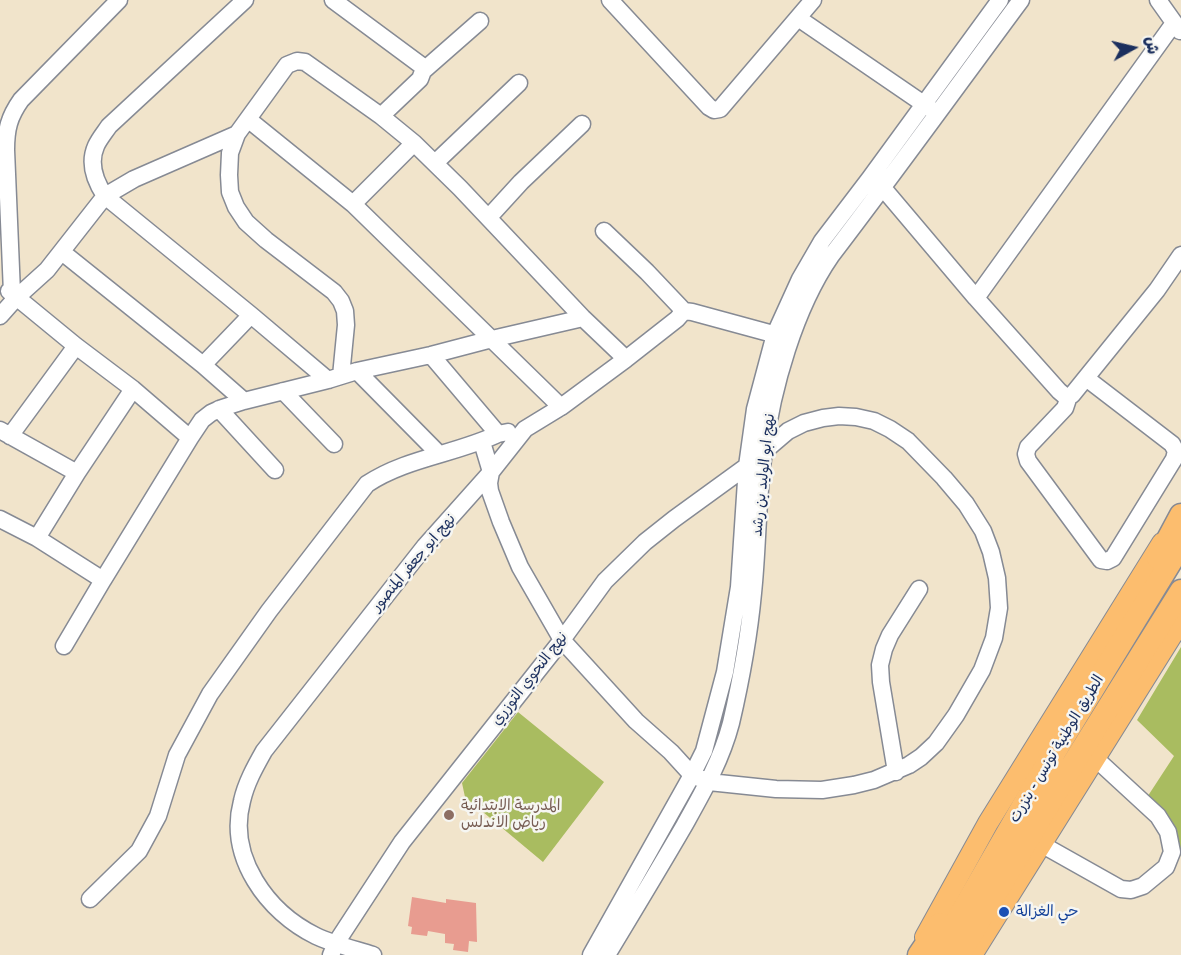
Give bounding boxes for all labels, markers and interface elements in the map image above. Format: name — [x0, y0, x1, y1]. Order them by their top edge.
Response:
north arrow — [1103, 18, 1163, 78]
text: ش — [1141, 35, 1162, 55]
street label: نهج ابو الوليد بن رشد — [749, 413, 779, 537]
street label: نهج ابو جعفر المنصور — [368, 511, 460, 615]
street label: نهج النحوي التوزري — [488, 629, 572, 729]
street label: الطريق الوطنية تونس - بنزرت — [1006, 672, 1108, 826]
place label: المدرسة الابتدائية رياض الاندلس — [461, 797, 560, 832]
marker: المدرسة الابتدائية رياض الاندلس — [442, 808, 456, 822]
place label: حي الغزالة — [1016, 903, 1079, 921]
marker: حي الغزالة — [997, 905, 1011, 919]

